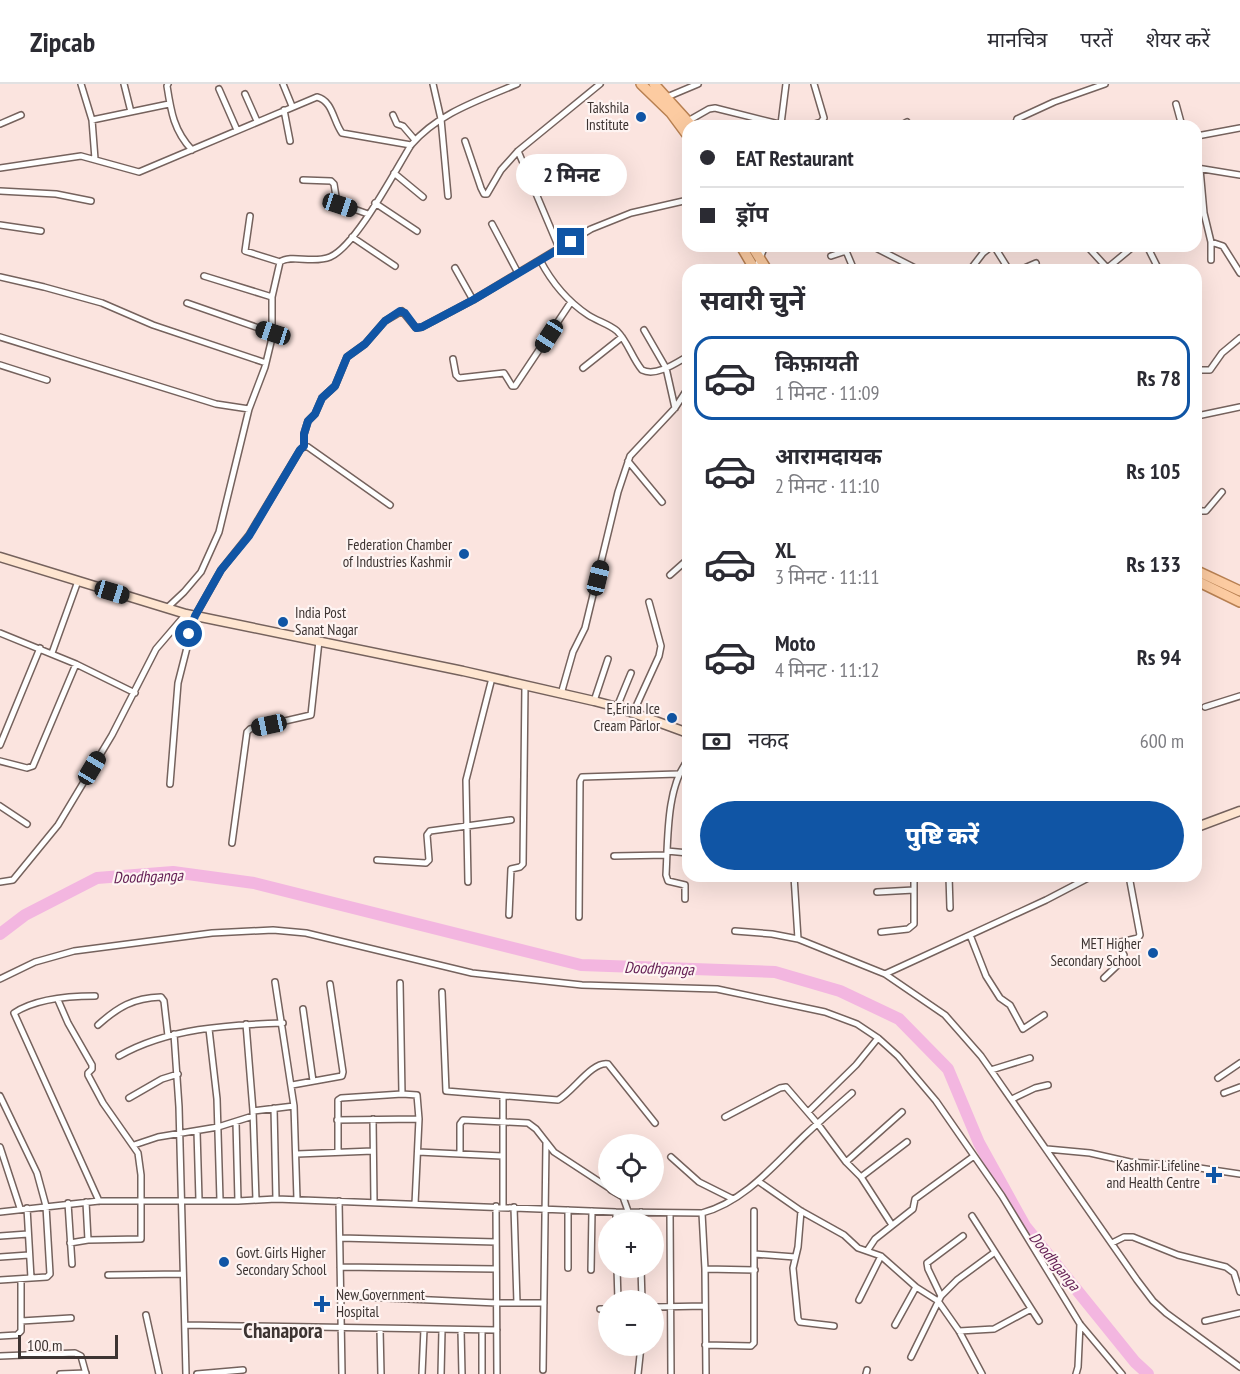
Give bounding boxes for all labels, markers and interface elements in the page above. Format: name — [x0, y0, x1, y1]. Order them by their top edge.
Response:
text: Zipcab — [30, 23, 95, 60]
text: मानचित्र — [987, 26, 1047, 53]
text: परतें — [1080, 26, 1113, 53]
text: शेयर करें — [1146, 26, 1210, 53]
place label: Takshila Institute — [586, 98, 629, 134]
marker: Takshila Institute — [634, 110, 648, 124]
text: EAT Restaurant — [736, 144, 854, 172]
callout: 2 मिनट — [516, 155, 626, 197]
text: 2 मिनट — [543, 162, 600, 188]
car — [320, 191, 360, 219]
text: ड्रॉप — [736, 200, 769, 228]
route end — [557, 228, 584, 255]
text: सवारी चुनें — [700, 283, 805, 317]
car — [532, 316, 566, 356]
car — [253, 319, 293, 347]
text: किफ़ायती — [775, 349, 859, 377]
icon: car — [703, 351, 757, 405]
text: Rs 78 — [1137, 364, 1181, 392]
text: 1 मिनट · 11:09 — [775, 380, 879, 406]
text: आरामदायक — [775, 442, 882, 470]
icon: car — [703, 444, 757, 498]
text: Rs 105 — [1126, 457, 1181, 485]
text: 2 मिनट · 11:10 — [775, 473, 879, 499]
place label: Federation Chamber of Industries Kashmir — [343, 535, 453, 571]
text: XL — [775, 536, 796, 564]
icon: car — [703, 537, 757, 591]
marker: Federation Chamber of Industries Kashmir — [457, 547, 471, 561]
text: Rs 133 — [1126, 550, 1181, 578]
car — [585, 558, 611, 598]
text: 3 मिनट · 11:11 — [775, 564, 879, 590]
car — [92, 578, 132, 606]
place label: India Post Sanat Nagar — [295, 603, 359, 639]
marker: India Post Sanat Nagar — [276, 615, 290, 629]
route start — [175, 620, 202, 647]
text: Moto — [775, 629, 816, 657]
icon: car — [703, 630, 757, 684]
text: Rs 94 — [1137, 643, 1181, 671]
text: 4 मिनट · 11:12 — [775, 657, 879, 683]
place label: E,Erina Ice Cream Parlor — [594, 699, 661, 735]
marker: E,Erina Ice Cream Parlor — [665, 711, 679, 725]
car — [250, 712, 288, 738]
icon: cash — [700, 725, 733, 758]
text: नकद — [748, 726, 789, 754]
text: 600 m — [1140, 728, 1184, 754]
car — [75, 748, 109, 788]
button: पुष्टि करें — [700, 801, 1184, 870]
water label: Doodhganga — [113, 865, 185, 887]
place label: MET Higher Secondary School — [1051, 934, 1142, 970]
marker: MET Higher Secondary School — [1146, 946, 1160, 960]
water label: Doodhganga — [624, 957, 696, 979]
map controls — [598, 1134, 664, 1356]
button: locate — [598, 1134, 664, 1200]
place label: Kashmir Lifeline and Health Centre — [1106, 1156, 1200, 1192]
marker: Kashmir Lifeline and Health Centre — [1205, 1166, 1223, 1184]
button: + — [598, 1212, 664, 1278]
water label: Doodhganga — [1025, 1228, 1086, 1296]
place label: Govt. Girls Higher Secondary School — [236, 1243, 327, 1279]
marker: Govt. Girls Higher Secondary School — [217, 1255, 231, 1269]
place label: New Government Hospital — [336, 1285, 425, 1321]
button: − — [598, 1290, 664, 1356]
marker: New Government Hospital — [313, 1295, 331, 1313]
district label: Chanapora — [243, 1317, 323, 1344]
scale bar — [18, 1332, 118, 1360]
text: 100 m — [27, 1335, 62, 1355]

